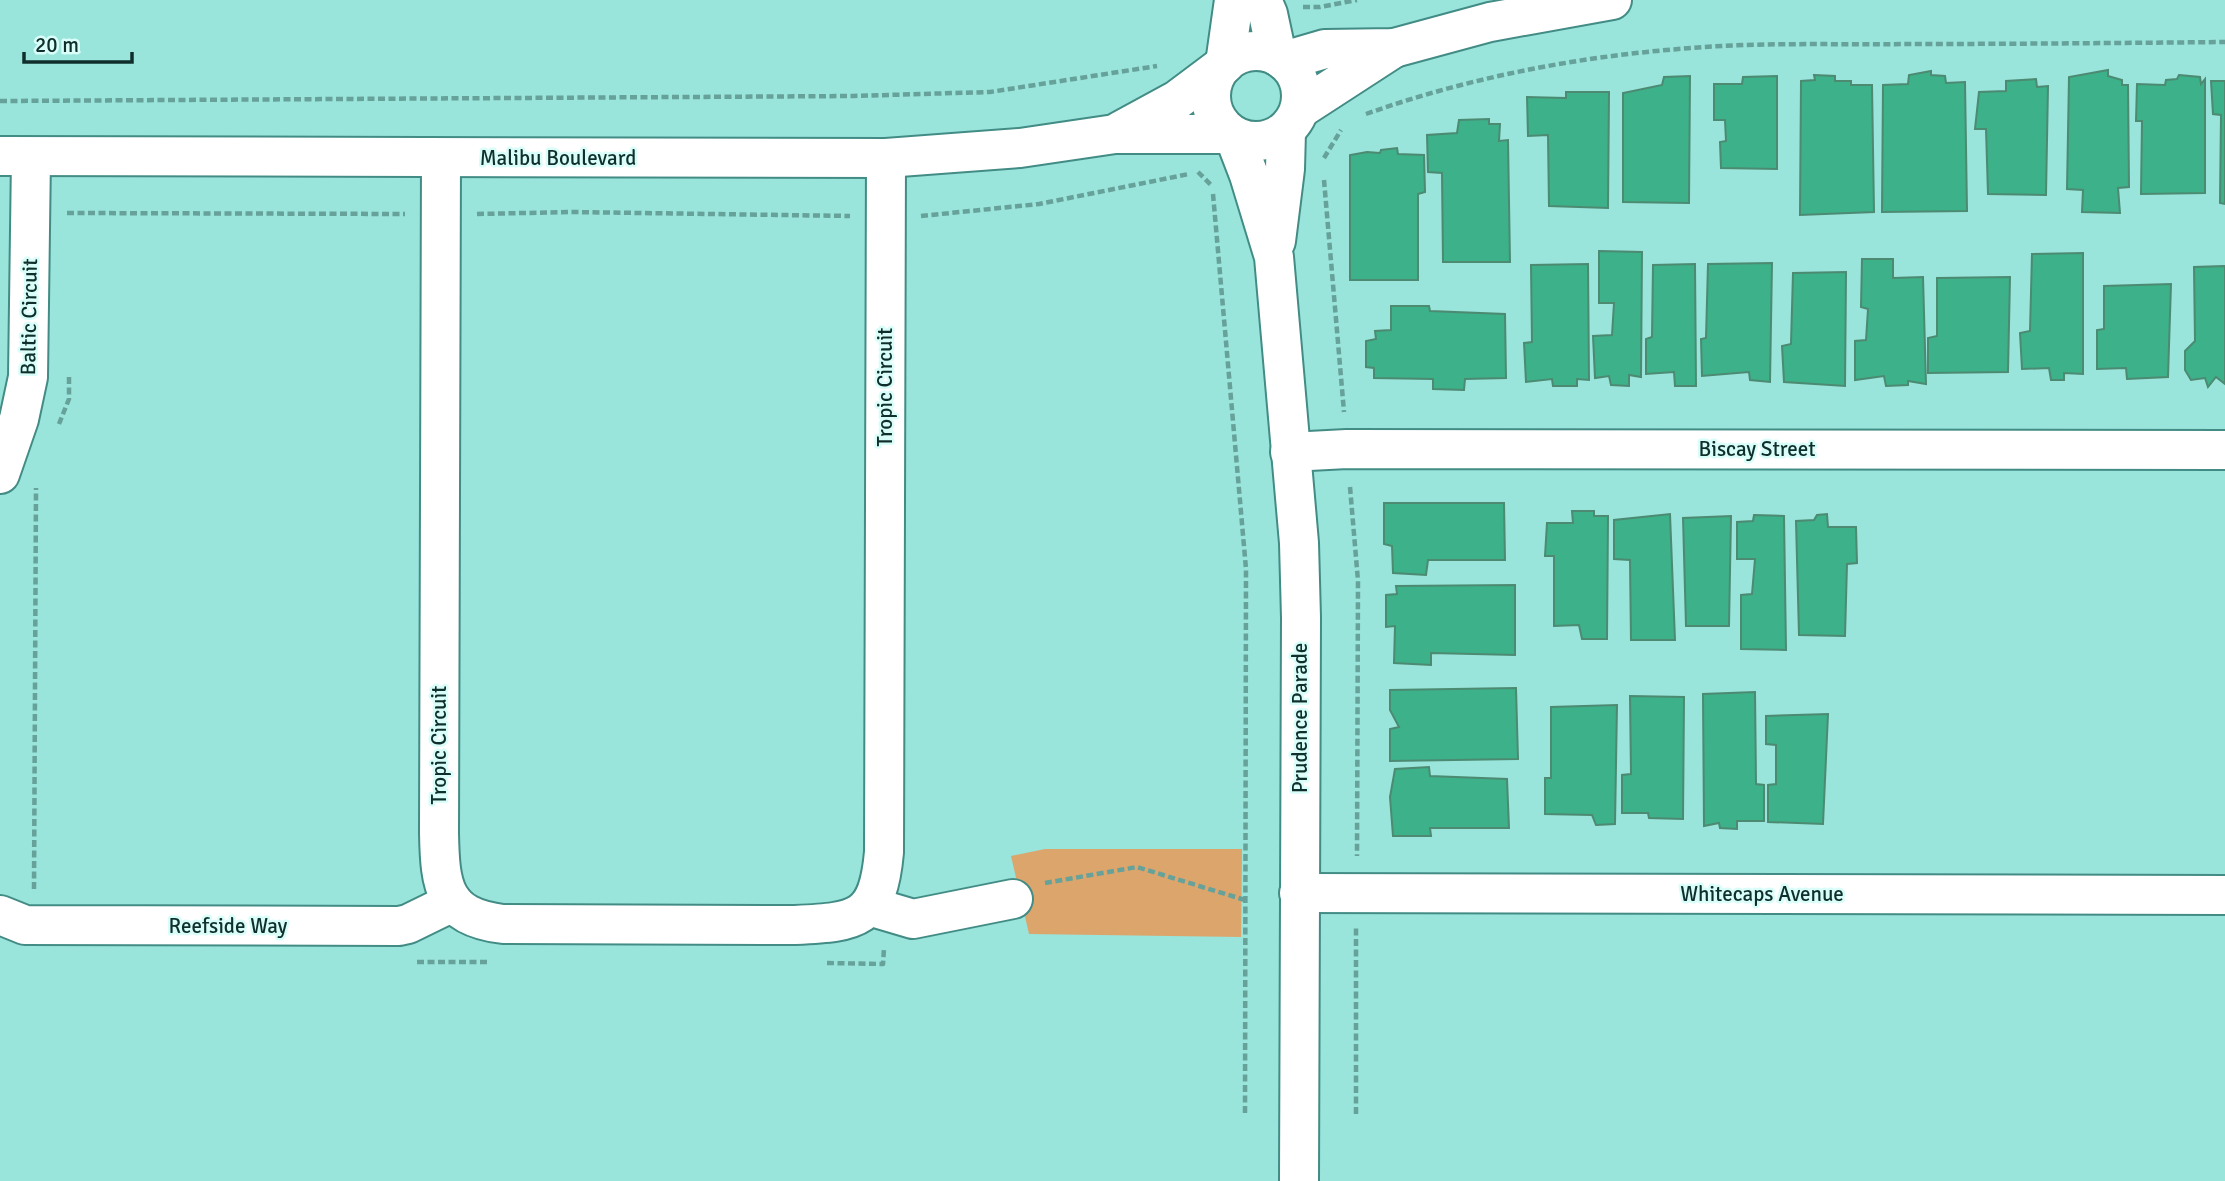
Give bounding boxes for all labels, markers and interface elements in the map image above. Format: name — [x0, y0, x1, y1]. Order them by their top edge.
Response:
scale bar — [24, 21, 133, 65]
text: 20 m — [35, 32, 79, 58]
street label: Malibu Boulevard — [480, 145, 636, 171]
street label: Baltic Circuit — [15, 258, 43, 376]
street label: Tropic Circuit — [872, 328, 898, 446]
street label: Biscay Street — [1698, 436, 1816, 462]
street label: Prudence Parade — [1287, 643, 1313, 793]
street label: Tropic Circuit — [426, 686, 452, 804]
street label: Whitecaps Avenue — [1680, 881, 1844, 907]
street label: Reefside Way — [169, 913, 288, 939]

